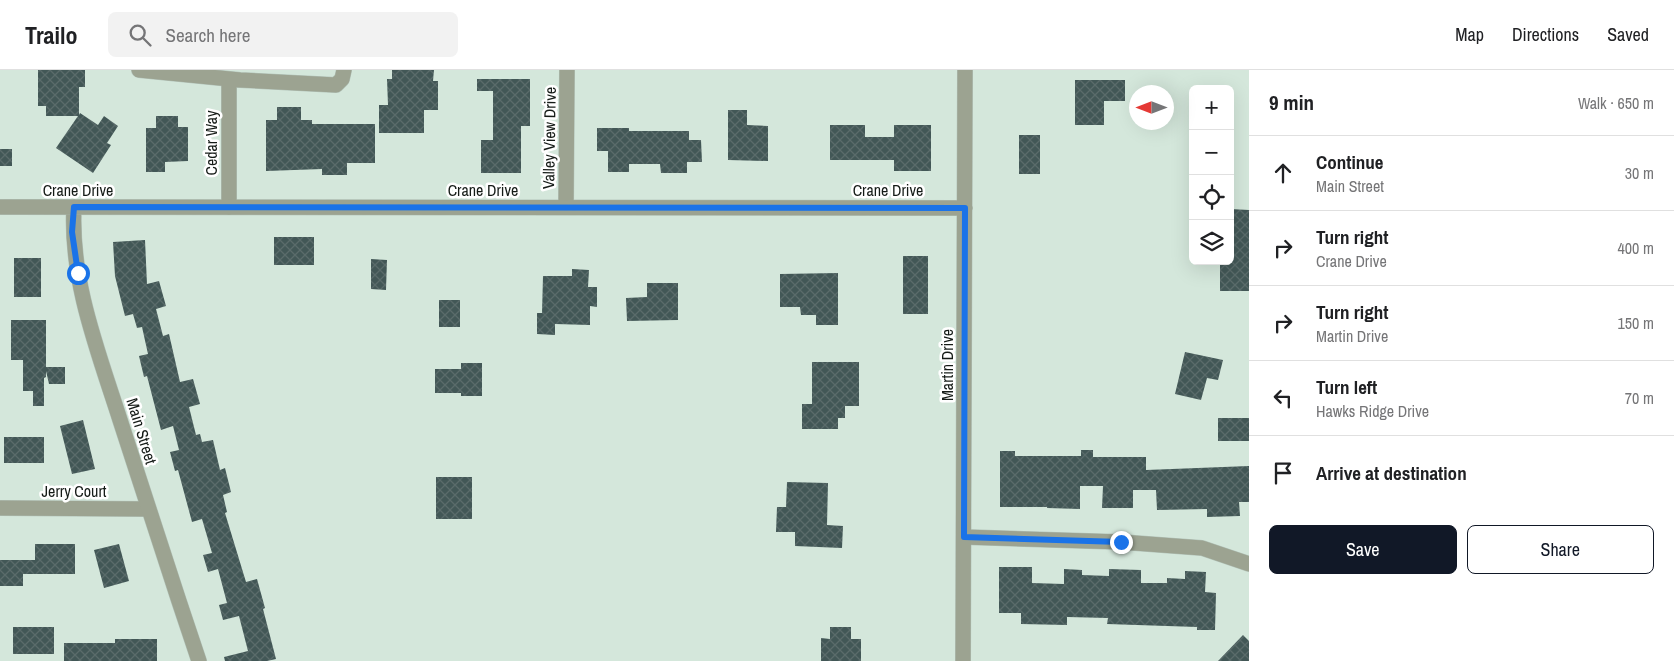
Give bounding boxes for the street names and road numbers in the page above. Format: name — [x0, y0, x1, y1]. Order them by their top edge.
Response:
street label: Valley View Drive — [537, 87, 561, 189]
street label: Cedar Way — [200, 110, 222, 176]
street label: Crane Drive — [43, 179, 113, 201]
street label: Crane Drive — [448, 179, 518, 201]
street label: Crane Drive — [853, 179, 923, 201]
street label: Martin Drive — [936, 329, 958, 401]
street label: Main Street — [122, 395, 163, 467]
street label: Jerry Court — [42, 480, 107, 502]

